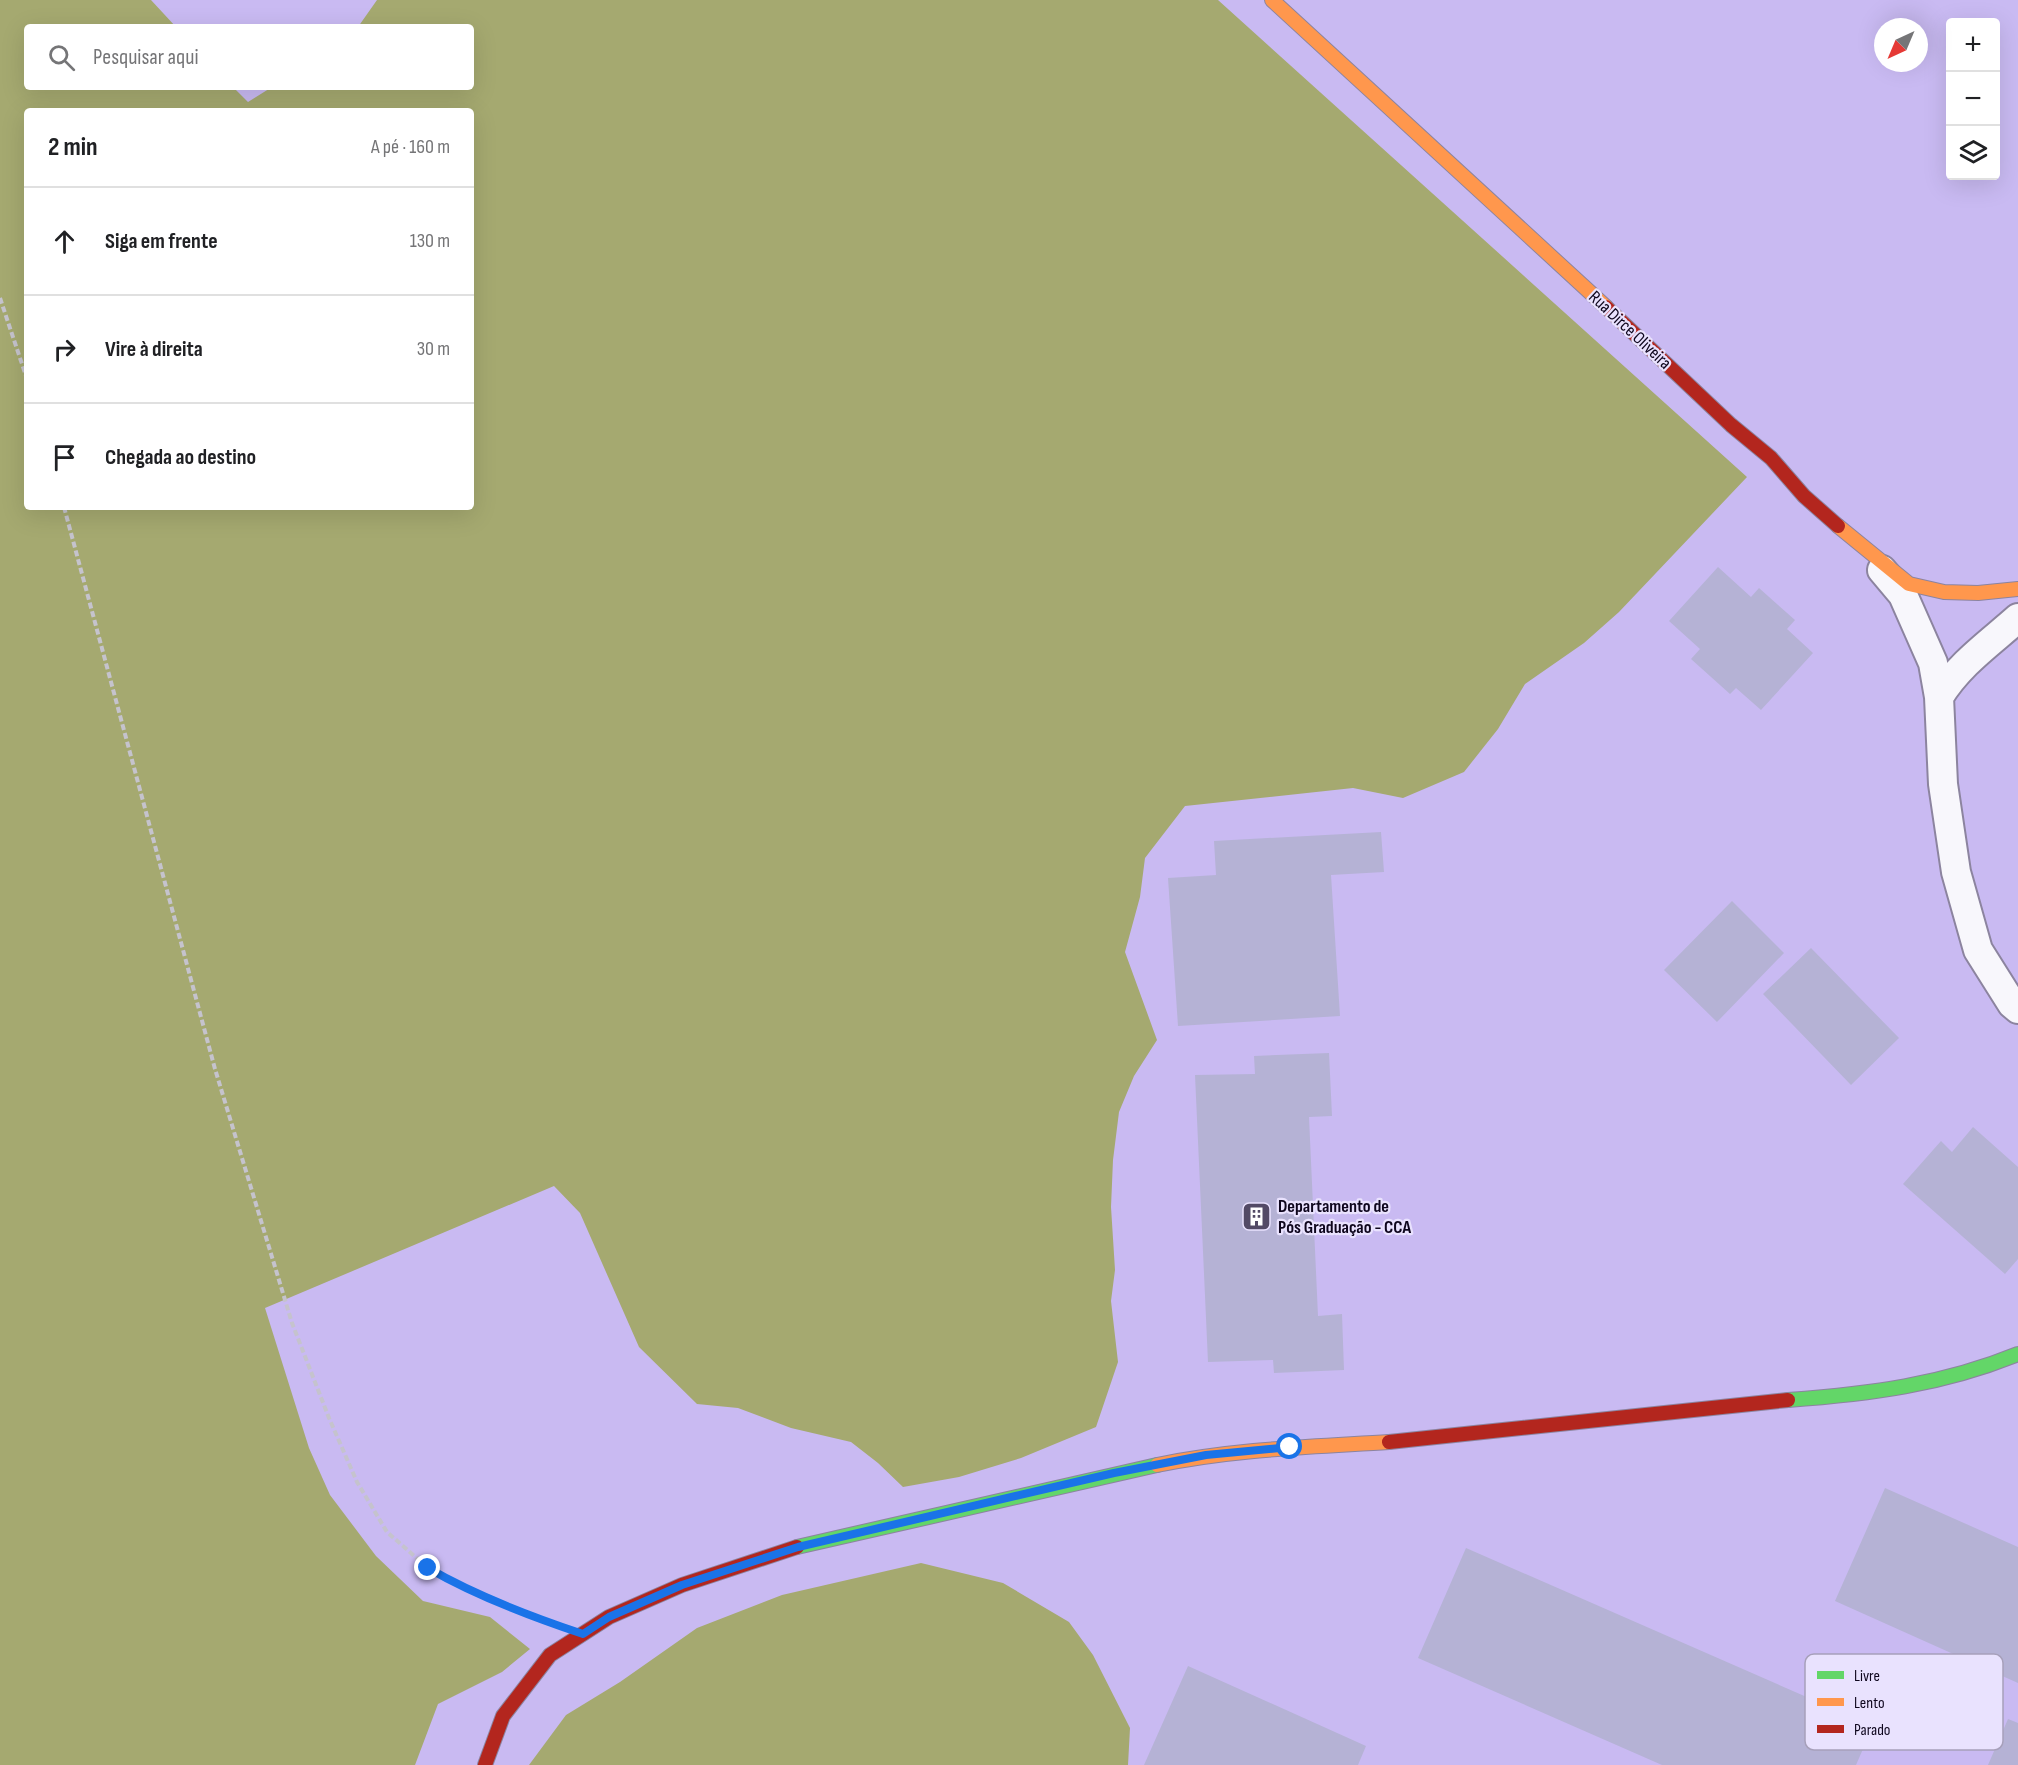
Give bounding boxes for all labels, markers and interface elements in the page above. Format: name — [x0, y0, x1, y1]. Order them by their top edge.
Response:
north arrow — [1874, 18, 1928, 72]
map controls — [1946, 18, 2000, 180]
button: + — [1946, 18, 2000, 72]
search box — [24, 24, 474, 90]
icon: search — [45, 41, 78, 74]
text: Pesquisar aqui — [93, 44, 198, 71]
button: − — [1946, 72, 2000, 126]
button: layers — [1946, 126, 2000, 180]
text: 2 min — [48, 132, 98, 163]
text: A pé · 160 m — [371, 135, 450, 159]
icon: ahead — [48, 225, 81, 258]
text: Siga em frente — [105, 228, 218, 255]
text: 130 m — [410, 229, 450, 253]
street label: Rua Dirce Oliveira — [1584, 286, 1676, 374]
icon: right — [48, 333, 81, 366]
text: Vire à direita — [105, 336, 203, 363]
text: 30 m — [417, 337, 450, 361]
icon: arrive — [48, 441, 81, 474]
text: Chegada ao destino — [105, 444, 256, 471]
place label: Departamento de Pós Graduação - CCA — [1278, 1196, 1411, 1238]
building icon: Departamento de Pós Graduação - CCA — [1241, 1200, 1273, 1232]
route start — [1276, 1433, 1302, 1459]
route end — [414, 1554, 440, 1580]
legend — [1805, 1654, 2003, 1750]
text: Livre — [1854, 1667, 1880, 1686]
text: Lento — [1854, 1694, 1885, 1713]
text: Parado — [1854, 1721, 1891, 1740]

